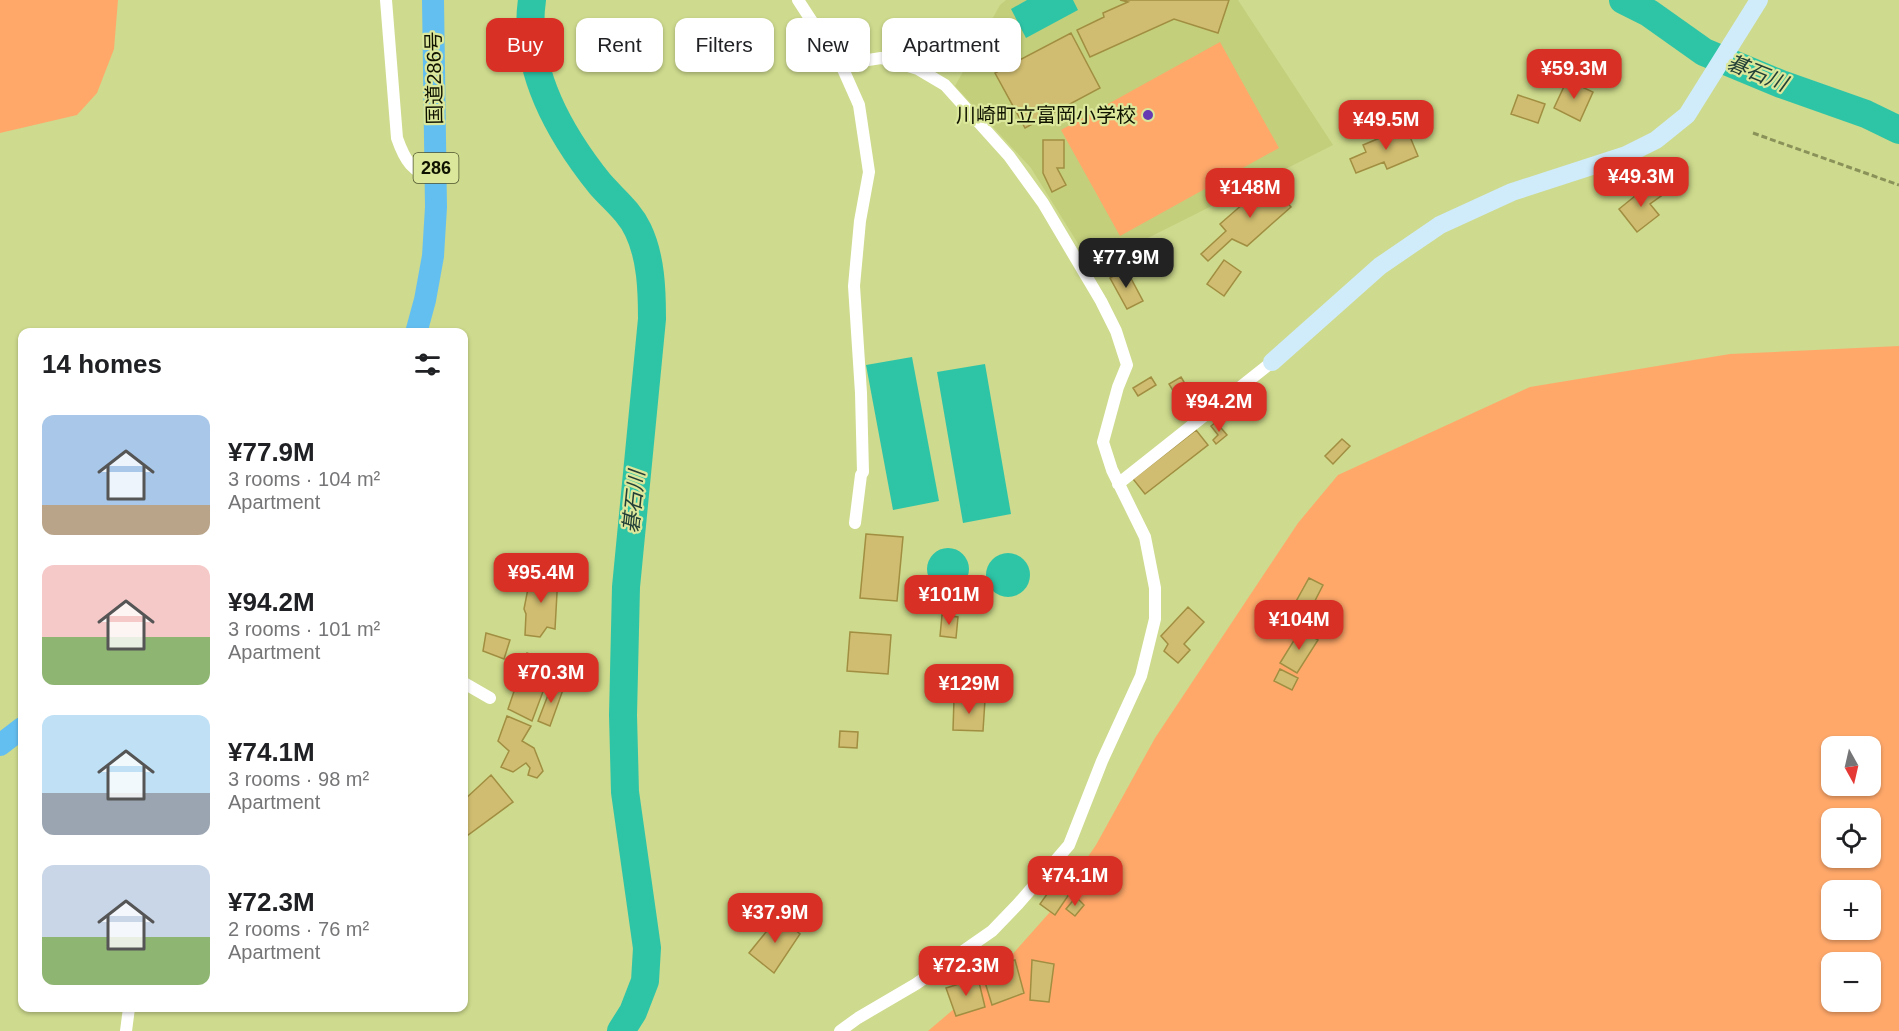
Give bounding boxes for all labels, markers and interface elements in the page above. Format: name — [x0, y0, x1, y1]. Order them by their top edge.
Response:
chip: Buy — [486, 18, 564, 72]
chip: Rent — [576, 18, 663, 72]
chip: Filters — [675, 18, 774, 72]
chip: New — [786, 18, 870, 72]
chip: Apartment — [882, 18, 1021, 72]
street label: 国道286号 — [422, 31, 446, 125]
pin: ¥59.3M — [1525, 49, 1623, 100]
water label: 碁石川 — [1724, 50, 1793, 96]
text: ¥59.3M — [1541, 57, 1607, 79]
pin: ¥49.5M — [1337, 100, 1435, 151]
place label: 川崎町立富岡小学校 — [956, 104, 1136, 126]
marker: 川崎町立富岡小学校 — [1141, 108, 1155, 122]
text: ¥49.5M — [1353, 108, 1419, 130]
road number: 286 — [414, 153, 458, 183]
pin: ¥49.3M — [1592, 157, 1690, 208]
text: ¥49.3M — [1608, 165, 1674, 187]
pin: ¥148M — [1208, 168, 1292, 219]
text: ¥148M — [1219, 176, 1281, 198]
pin: ¥77.9M — [1077, 238, 1175, 289]
text: ¥77.9M — [1093, 246, 1159, 268]
icon: filters — [411, 348, 444, 381]
text: 14 homes — [42, 349, 162, 379]
pin: ¥94.2M — [1170, 382, 1268, 433]
text: ¥94.2M — [1186, 390, 1252, 412]
text: ¥77.9M — [228, 437, 315, 467]
icon: home — [90, 439, 162, 511]
water label: 碁石川 — [619, 467, 648, 534]
text: 3 rooms · 104 m² — [228, 468, 380, 490]
text: Apartment — [228, 491, 320, 513]
pin: ¥95.4M — [492, 553, 590, 604]
text: ¥95.4M — [508, 561, 574, 583]
pin: ¥101M — [907, 575, 991, 626]
text: ¥101M — [918, 583, 980, 605]
text: ¥94.2M — [228, 587, 315, 617]
icon: home — [90, 589, 162, 661]
pin: ¥104M — [1257, 600, 1341, 651]
text: ¥104M — [1268, 608, 1330, 630]
text: 3 rooms · 101 m² — [228, 618, 380, 640]
text: Apartment — [228, 641, 320, 663]
pin: ¥70.3M — [502, 653, 600, 704]
text: ¥70.3M — [518, 661, 584, 683]
pin: ¥129M — [927, 664, 1011, 715]
text: ¥129M — [938, 672, 1000, 694]
north arrow — [1821, 736, 1881, 796]
map controls — [1821, 736, 1881, 1012]
text: ¥74.1M — [228, 737, 315, 767]
icon: home — [90, 739, 162, 811]
text: 3 rooms · 98 m² — [228, 768, 369, 790]
text: Apartment — [228, 791, 320, 813]
button: locate — [1821, 808, 1881, 868]
pin: ¥74.1M — [1026, 856, 1124, 907]
text: ¥74.1M — [1042, 864, 1108, 886]
button: + — [1821, 880, 1881, 940]
text: ¥72.3M — [228, 887, 315, 917]
icon: home — [90, 889, 162, 961]
pin: ¥37.9M — [726, 893, 824, 944]
text: ¥37.9M — [742, 901, 808, 923]
text: 2 rooms · 76 m² — [228, 918, 369, 940]
text: Apartment — [228, 941, 320, 963]
pin: ¥72.3M — [917, 946, 1015, 997]
button: − — [1821, 952, 1881, 1012]
text: ¥72.3M — [933, 954, 999, 976]

